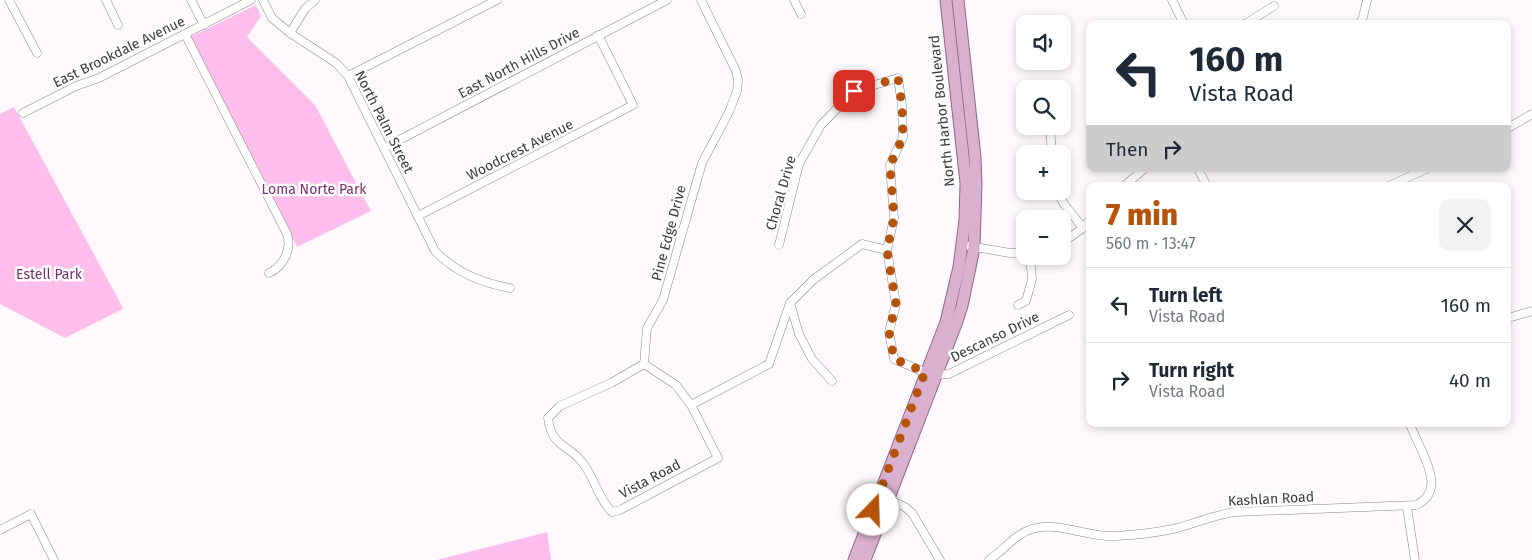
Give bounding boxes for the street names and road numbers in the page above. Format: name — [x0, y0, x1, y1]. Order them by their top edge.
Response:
street label: East Brookdale Avenue — [50, 13, 188, 91]
street label: East North Hills Drive — [455, 24, 583, 102]
street label: North Harbor Boulevard — [926, 34, 958, 188]
street label: North Palm Street — [351, 68, 418, 177]
street label: Woodcrest Avenue — [464, 116, 576, 184]
street label: Choral Drive — [762, 154, 800, 232]
street label: Pine Edge Drive — [648, 183, 690, 283]
street label: Descanso Drive — [948, 308, 1042, 366]
street label: Vista Road — [616, 456, 684, 502]
street label: Kashlan Road — [1228, 488, 1314, 510]

